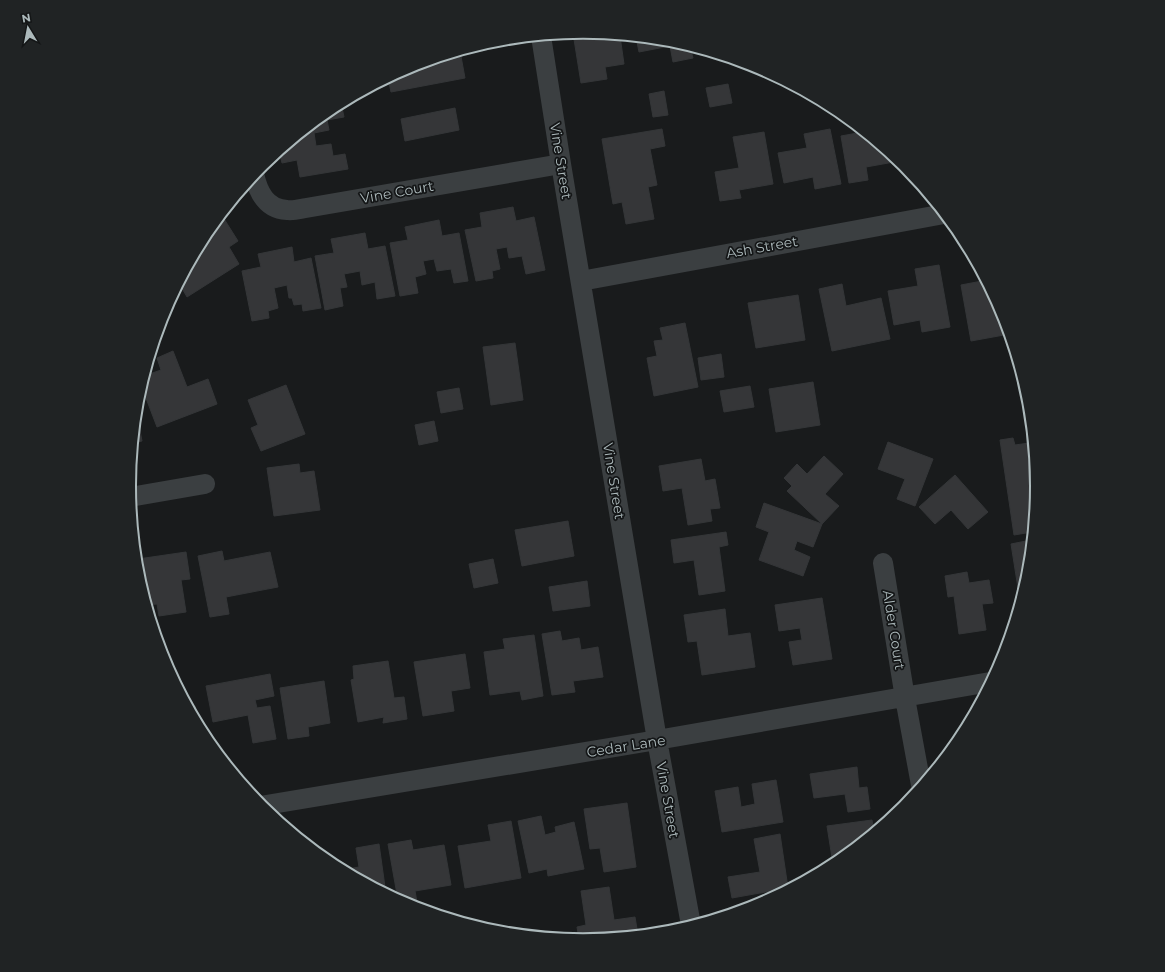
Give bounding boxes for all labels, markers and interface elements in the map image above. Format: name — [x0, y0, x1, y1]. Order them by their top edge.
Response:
north arrow — [8, 8, 48, 48]
text: N — [21, 10, 32, 26]
street label: Vine Street — [546, 121, 576, 201]
street label: Vine Court — [359, 177, 435, 207]
street label: Ash Street — [725, 232, 799, 262]
street label: Vine Street — [599, 441, 629, 521]
street label: Alder Court — [879, 589, 909, 671]
street label: Cedar Lane — [585, 731, 667, 761]
street label: Vine Street — [652, 760, 684, 840]

